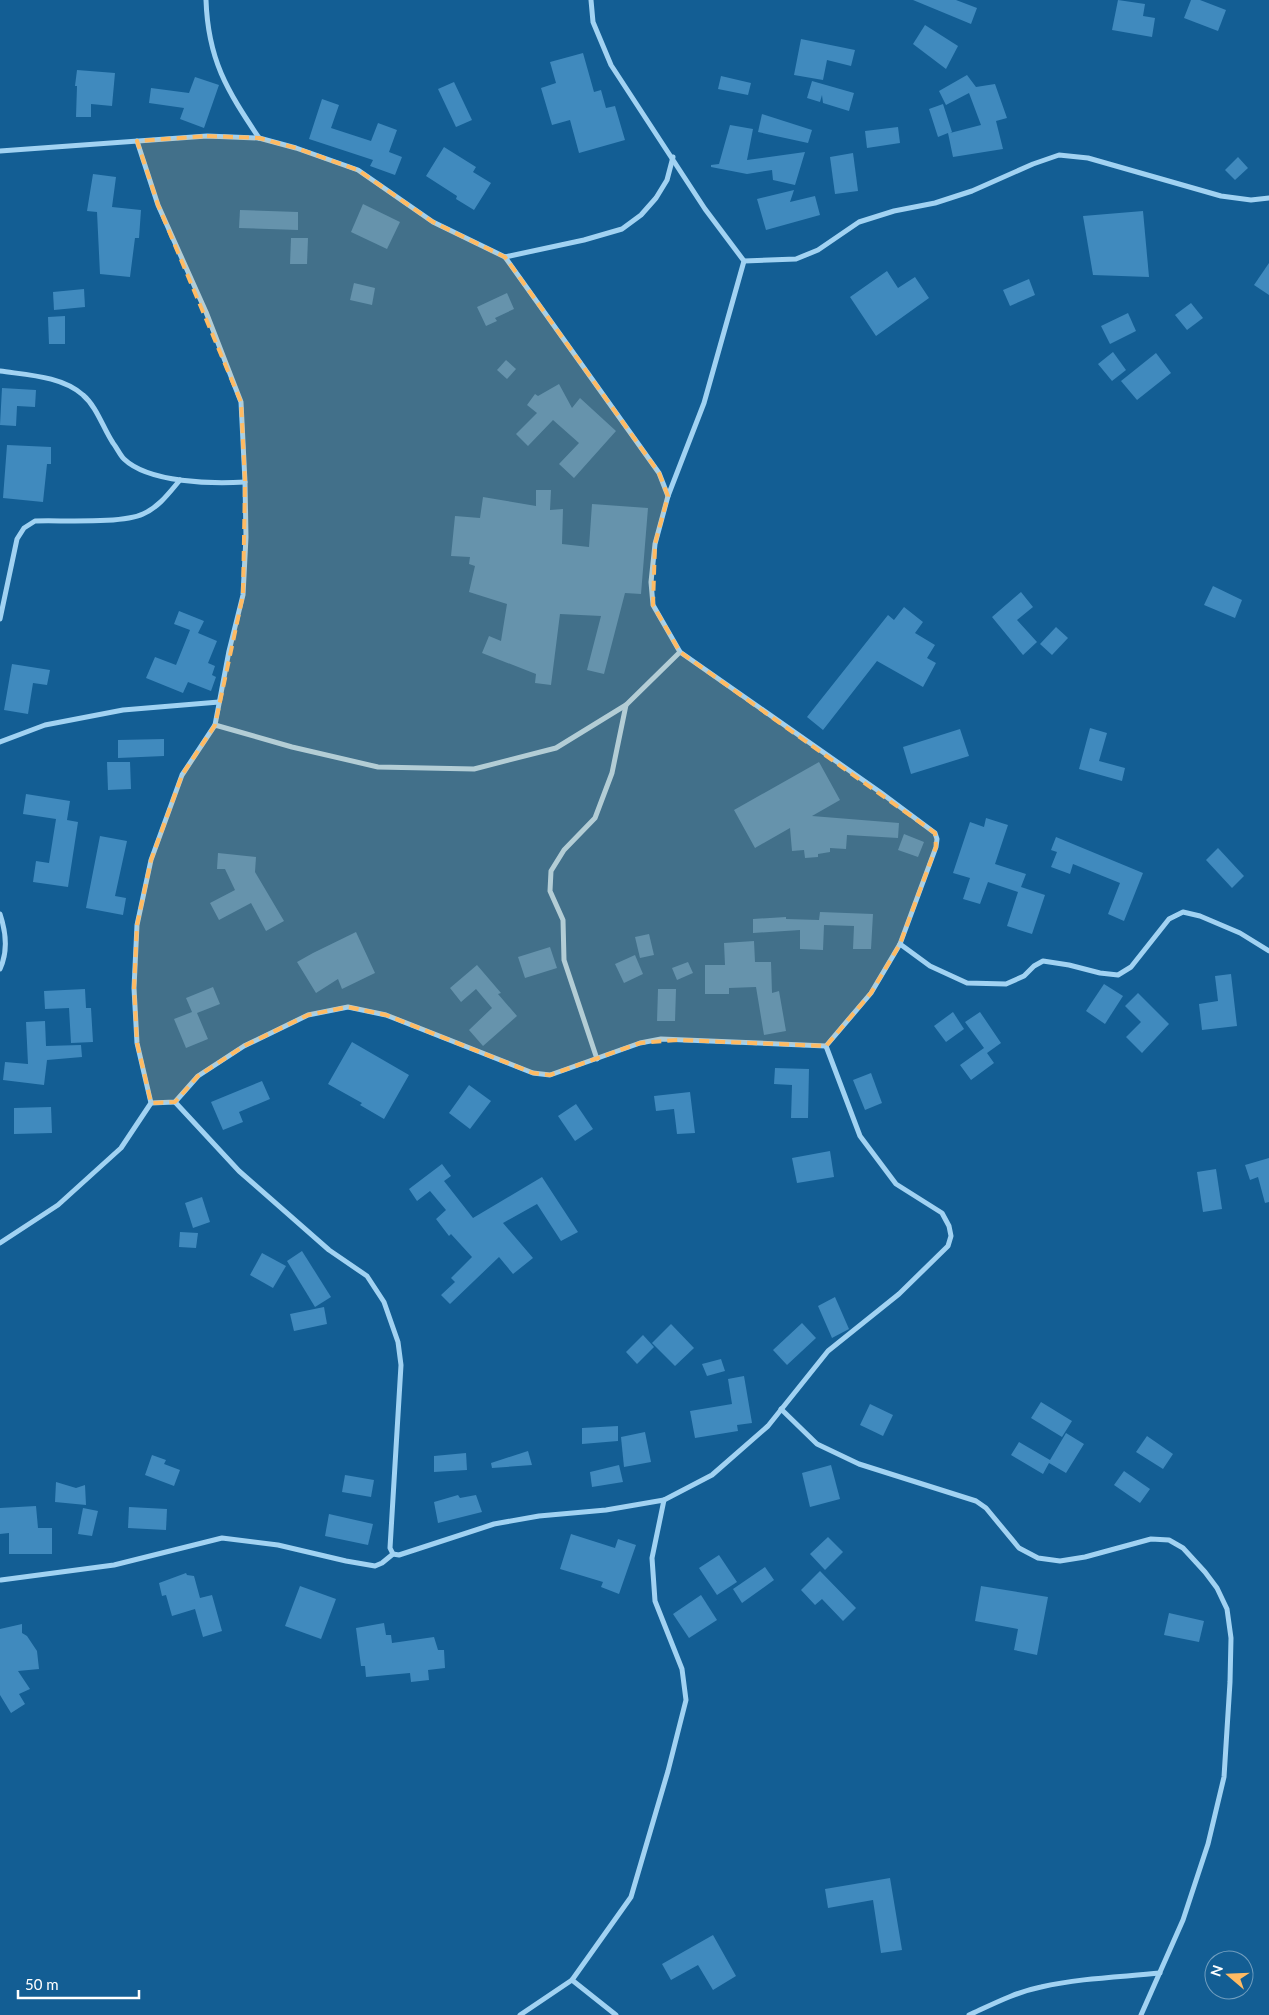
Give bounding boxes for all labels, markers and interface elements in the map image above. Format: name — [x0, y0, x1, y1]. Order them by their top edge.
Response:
north arrow — [1204, 1950, 1254, 2000]
text: N — [1206, 1963, 1226, 1978]
scale bar — [18, 1968, 139, 2000]
text: 50 m — [25, 1975, 59, 1993]

